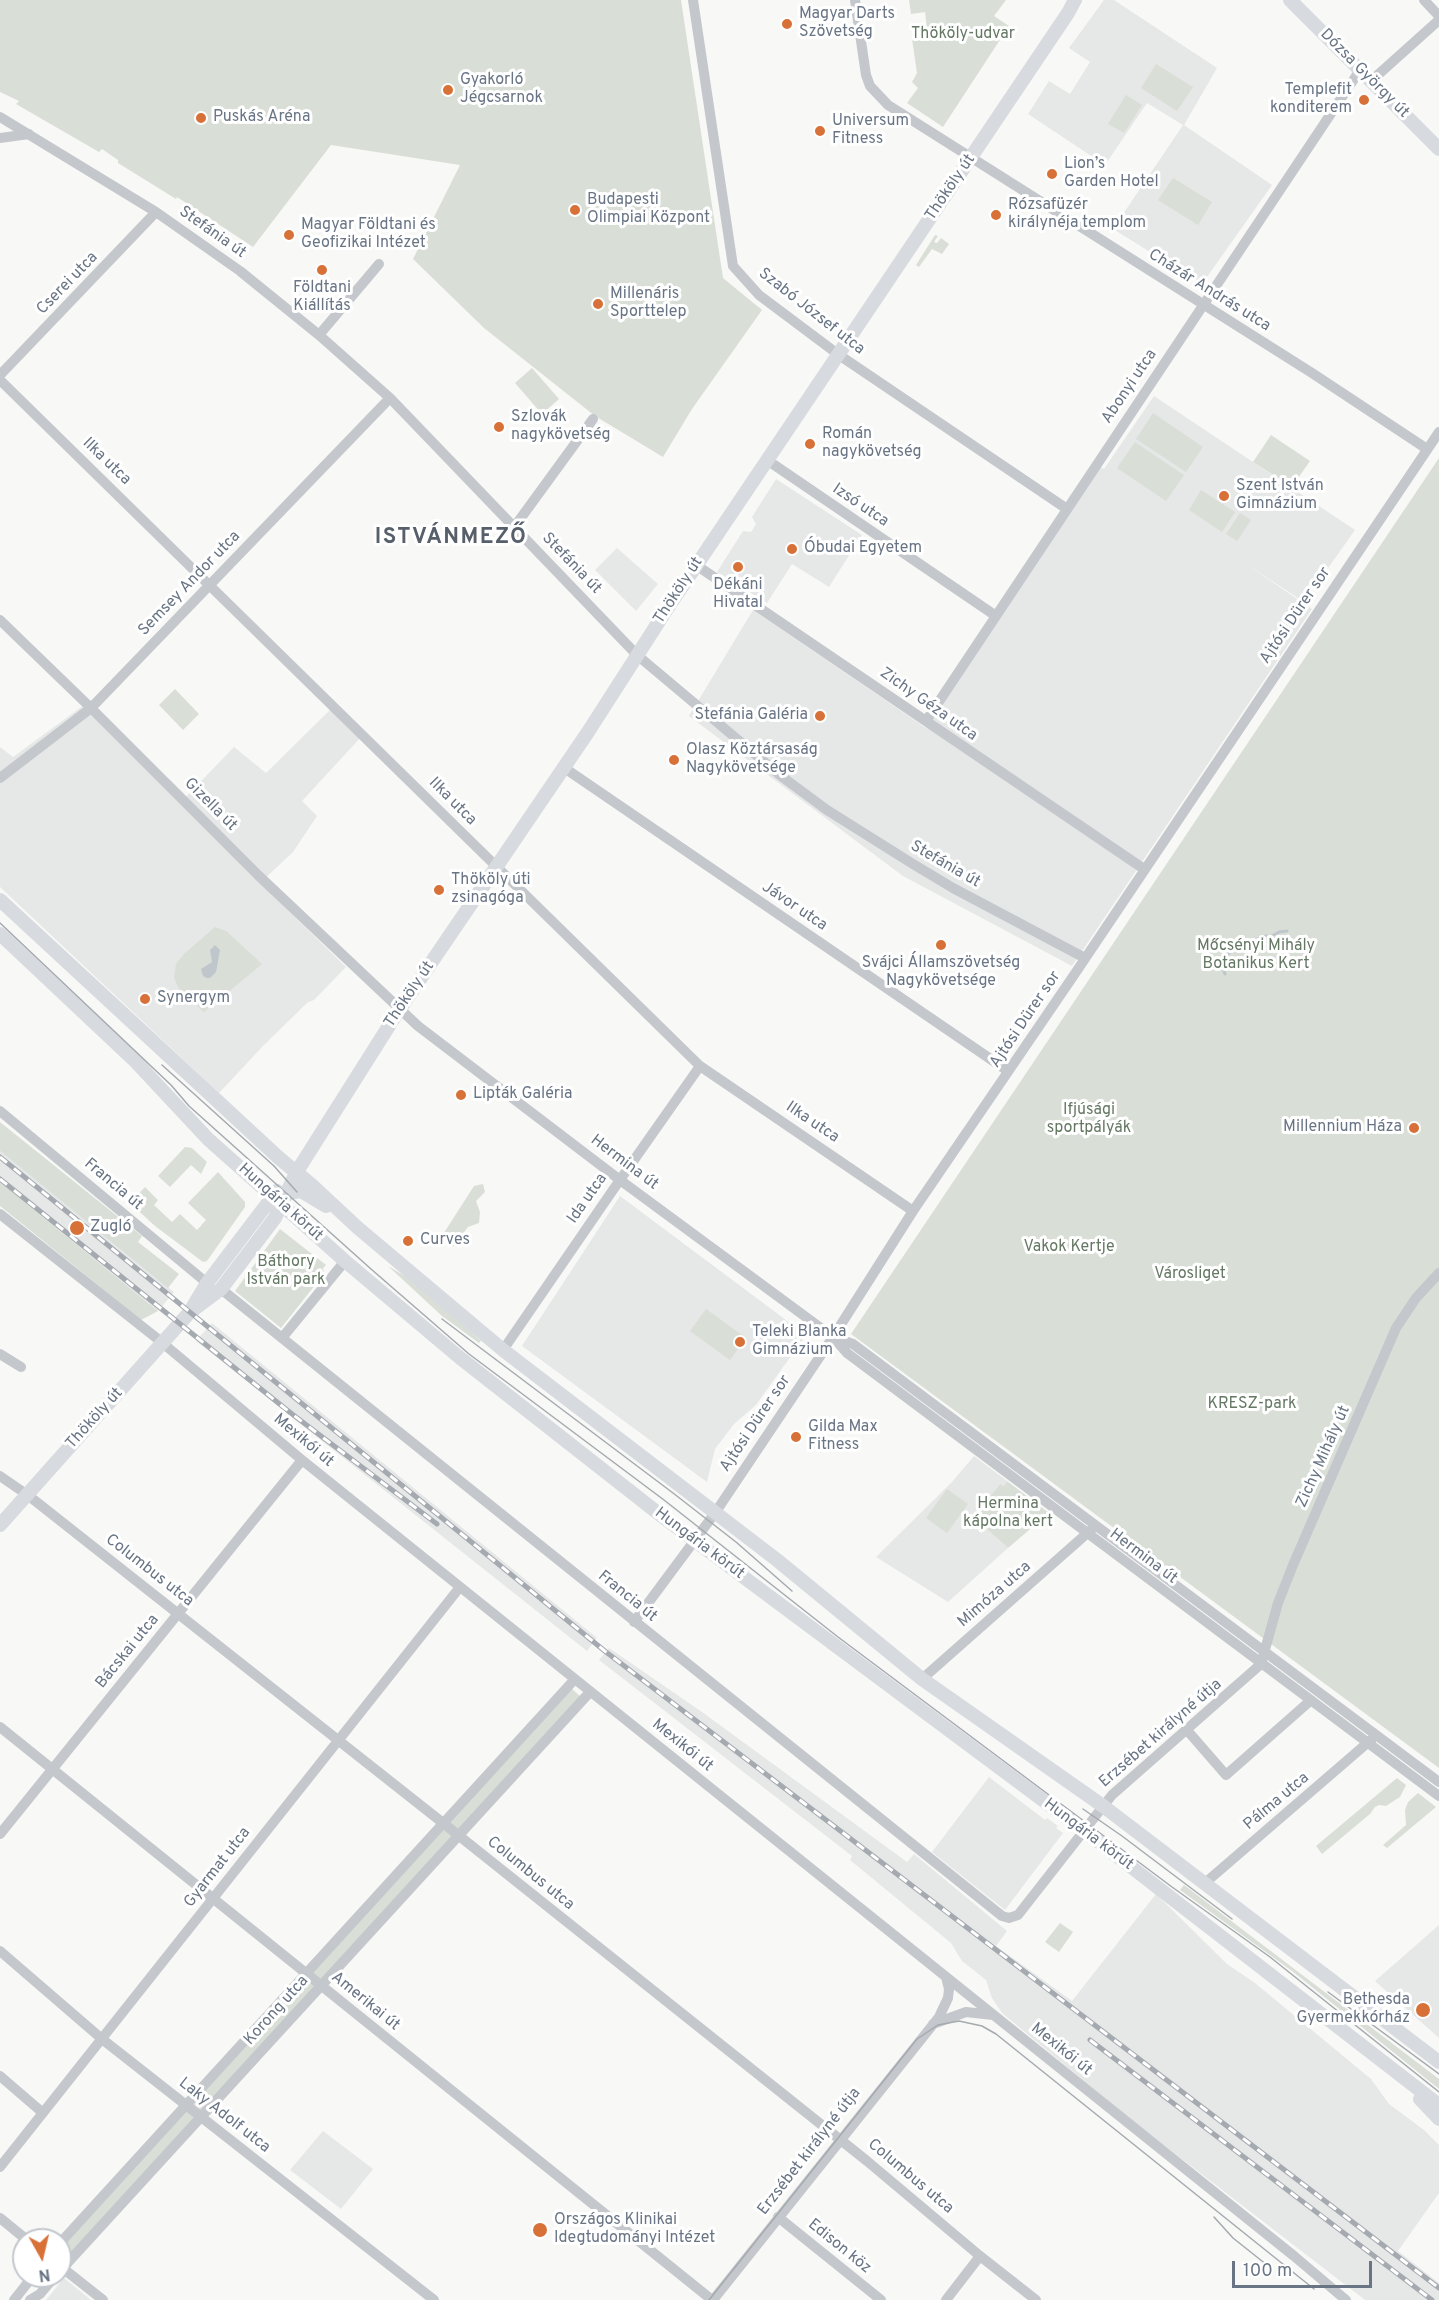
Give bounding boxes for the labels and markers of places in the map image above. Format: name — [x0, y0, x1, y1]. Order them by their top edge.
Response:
place label: Magyar Darts Szövetség — [799, 5, 895, 43]
marker: Magyar Darts Szövetség — [780, 17, 794, 31]
place label: Gyakorló Jégcsarnok — [460, 71, 543, 109]
place label: Templefit konditerem — [1270, 81, 1352, 119]
marker: Gyakorló Jégcsarnok — [441, 83, 455, 97]
marker: Templefit konditerem — [1357, 93, 1371, 107]
place label: Puskás Aréna — [213, 108, 310, 128]
marker: Puskás Aréna — [194, 111, 208, 125]
place label: Universum Fitness — [832, 112, 909, 150]
marker: Universum Fitness — [813, 124, 827, 138]
place label: Lion’s Garden Hotel — [1064, 155, 1159, 193]
marker: Lion’s Garden Hotel — [1045, 167, 1059, 181]
place label: Budapesti Olimpiai Központ — [587, 191, 710, 229]
place label: Rózsafüzér királynéja templom — [1008, 196, 1146, 234]
marker: Budapesti Olimpiai Központ — [568, 203, 582, 217]
marker: Rózsafüzér királynéja templom — [989, 208, 1003, 222]
place label: Magyar Földtani és Geofizikai Intézet — [301, 216, 436, 254]
marker: Magyar Földtani és Geofizikai Intézet — [282, 228, 296, 242]
marker: Földtani Kiállítás — [315, 263, 329, 277]
place label: Földtani Kiállítás — [293, 279, 351, 317]
place label: Millenáris Sporttelep — [610, 285, 686, 323]
marker: Millenáris Sporttelep — [591, 297, 605, 311]
place label: Szlovák nagykövetség — [511, 408, 611, 446]
marker: Szlovák nagykövetség — [492, 420, 506, 434]
place label: Román nagykövetség — [822, 425, 922, 463]
marker: Román nagykövetség — [803, 437, 817, 451]
place label: Szent István Gimnázium — [1236, 477, 1324, 515]
marker: Szent István Gimnázium — [1217, 489, 1231, 503]
place label: Óbudai Egyetem — [804, 539, 922, 559]
marker: Óbudai Egyetem — [785, 542, 799, 556]
marker: Dékáni Hivatal — [731, 560, 745, 574]
place label: Dékáni Hivatal — [713, 576, 763, 614]
place label: Stefánia Galéria — [695, 706, 808, 726]
marker: Stefánia Galéria — [813, 709, 827, 723]
place label: Olasz Köztársaság Nagykövetsége — [686, 741, 818, 779]
marker: Olasz Köztársaság Nagykövetsége — [667, 753, 681, 767]
place label: Thököly úti zsinagóga — [451, 871, 531, 909]
marker: Thököly úti zsinagóga — [432, 883, 446, 897]
marker: Svájci Államszövetség Nagykövetsége — [934, 938, 948, 952]
place label: Svájci Államszövetség Nagykövetsége — [862, 954, 1020, 992]
place label: Synergym — [157, 989, 230, 1009]
marker: Synergym — [138, 992, 152, 1006]
place label: Lipták Galéria — [473, 1085, 572, 1105]
marker: Lipták Galéria — [454, 1088, 468, 1102]
place label: Millennium Háza — [1283, 1118, 1402, 1138]
marker: Millennium Háza — [1407, 1121, 1421, 1135]
place label: Zugló — [90, 1218, 131, 1238]
marker: Zugló — [68, 1219, 86, 1237]
place label: Curves — [420, 1231, 470, 1251]
marker: Curves — [401, 1234, 415, 1248]
place label: Teleki Blanka Gimnázium — [752, 1323, 846, 1361]
marker: Teleki Blanka Gimnázium — [733, 1335, 747, 1349]
place label: Gilda Max Fitness — [808, 1418, 878, 1456]
marker: Gilda Max Fitness — [789, 1430, 803, 1444]
place label: Bethesda Gyermekkórház — [1297, 1991, 1410, 2029]
marker: Bethesda Gyermekkórház — [1414, 2001, 1432, 2019]
place label: Országos Klinikai Idegtudományi Intézet — [554, 2211, 715, 2249]
marker: Országos Klinikai Idegtudományi Intézet — [531, 2221, 549, 2239]

